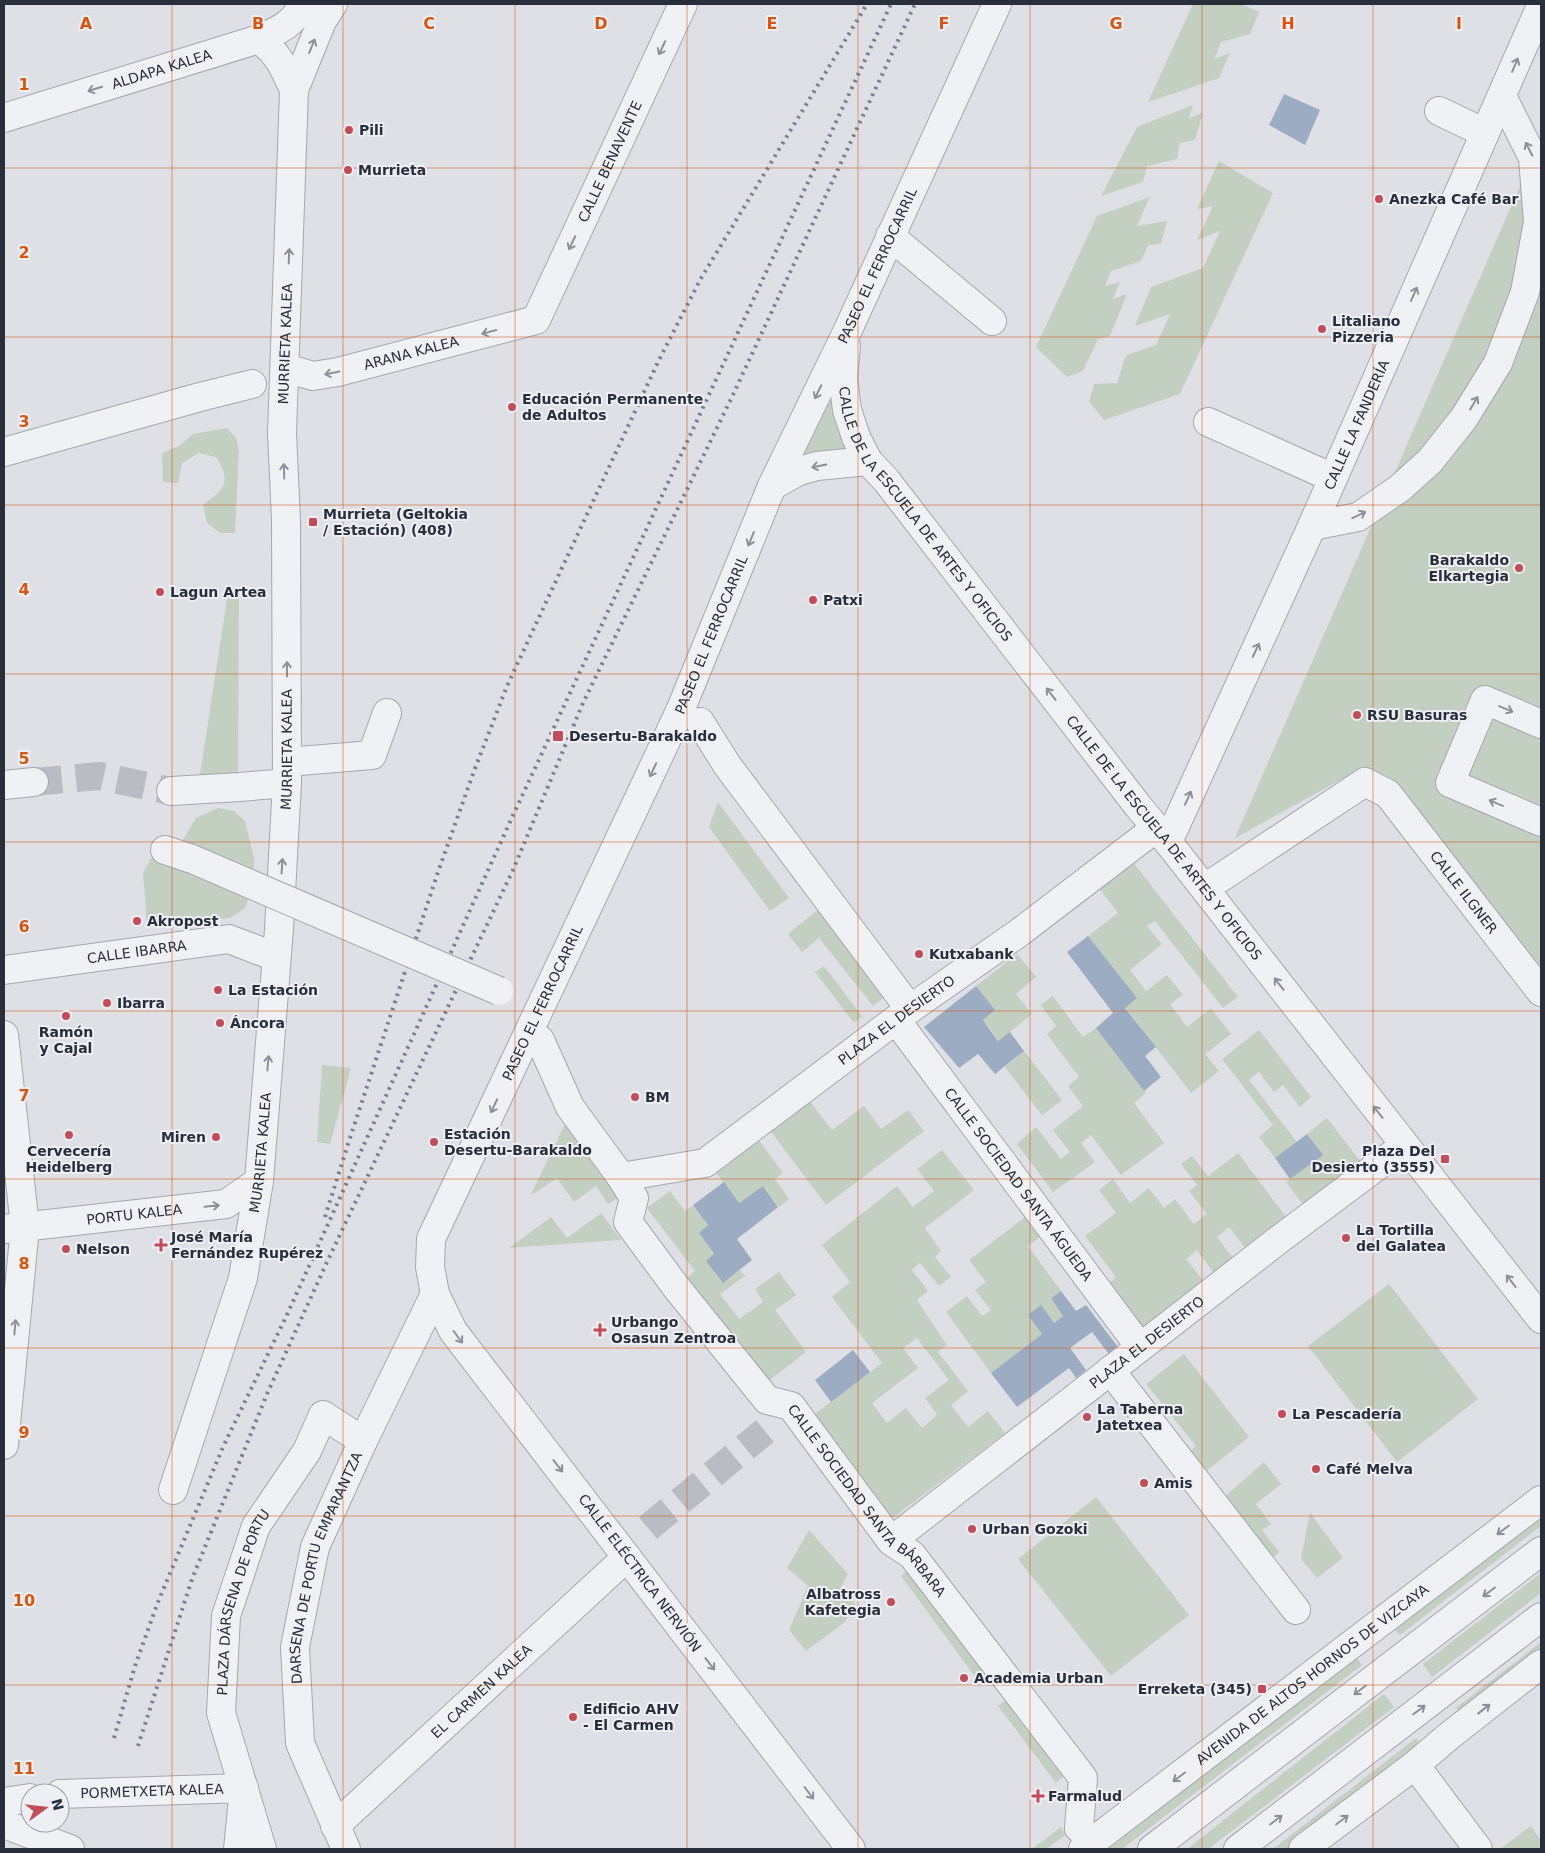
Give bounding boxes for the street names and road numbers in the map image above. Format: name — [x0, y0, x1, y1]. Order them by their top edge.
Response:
street label: ALDAPA KALEA — [110, 46, 214, 92]
street label: CALLE BENAVENTE — [575, 98, 645, 225]
street label: PASEO EL FERROCARRIL — [835, 185, 920, 346]
street label: MURRIETA KALEA — [275, 283, 295, 405]
street label: ARANA KALEA — [362, 333, 461, 373]
street label: CALLE LA FANDERÍA — [1321, 357, 1392, 492]
street label: CALLE DE LA ESCUELA DE ARTES Y OFICIOS — [836, 386, 1016, 644]
street label: PASEO EL FERROCARRIL — [672, 553, 751, 716]
street label: MURRIETA KALEA — [278, 689, 295, 811]
street label: CALLE DE LA ESCUELA DE ARTES Y OFICIOS — [1063, 712, 1265, 963]
street label: CALLE ILGNER — [1427, 848, 1501, 937]
street label: PASEO EL FERROCARRIL — [499, 922, 586, 1083]
street label: CALLE IBARRA — [86, 937, 188, 966]
street label: PLAZA EL DESIERTO — [835, 972, 958, 1068]
street label: CALLE SOCIEDAD SANTA ÁGUEDA — [941, 1085, 1096, 1284]
street label: MURRIETA KALEA — [246, 1091, 274, 1214]
street label: PORTU KALEA — [85, 1201, 183, 1228]
street label: PLAZA EL DESIERTO — [1086, 1293, 1207, 1392]
street label: CALLE SOCIEDAD SANTA BÁRBARA — [785, 1401, 949, 1600]
street label: DARSENA DE PORTU EMPARANTZA — [287, 1449, 365, 1684]
street label: CALLE ELÉCTRICA NERVIÓN — [575, 1490, 705, 1655]
street label: PLAZA DÁRSENA DE PORTU — [214, 1506, 273, 1696]
street label: AVENIDA DE ALTOS HORNOS DE VIZCAYA — [1193, 1581, 1432, 1768]
street label: EL CARMEN KALEA — [428, 1641, 535, 1741]
street label: PORMETXETA KALEA — [80, 1781, 224, 1801]

